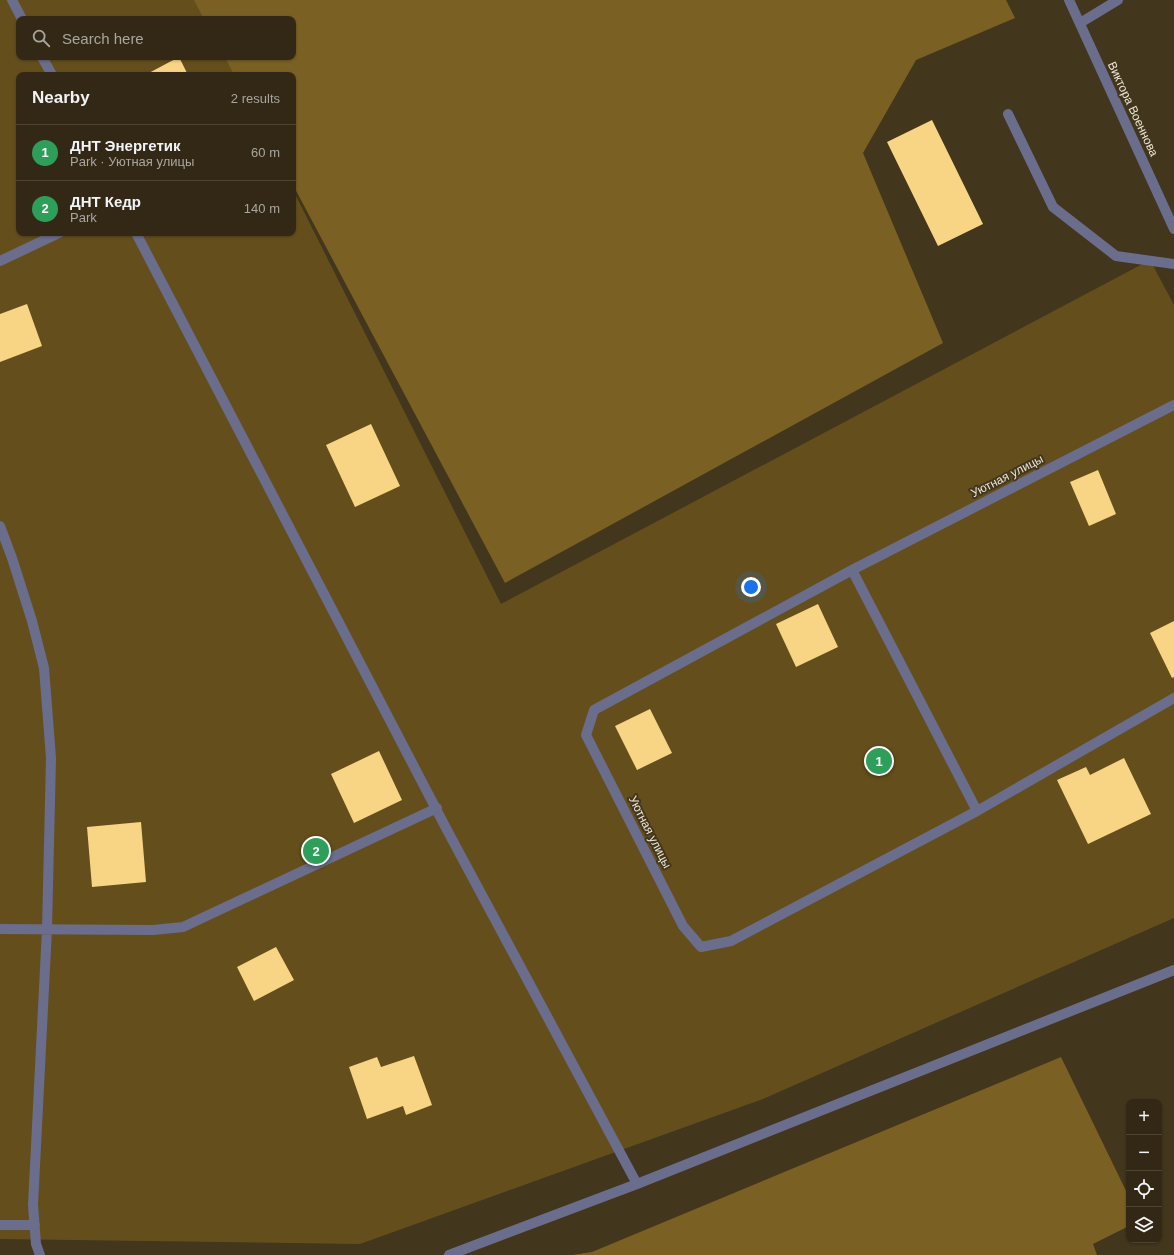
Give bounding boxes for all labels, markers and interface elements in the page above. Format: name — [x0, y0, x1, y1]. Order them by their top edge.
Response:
search box — [16, 16, 296, 60]
icon: search — [30, 27, 52, 49]
text: Search here — [62, 30, 144, 47]
street label: Виктора Военнова — [1105, 59, 1161, 159]
text: Nearby — [32, 88, 90, 107]
text: 2 results — [231, 91, 280, 106]
text: ДНТ Энергетик — [70, 137, 181, 154]
text: 1 — [41, 145, 49, 160]
text: 60 m — [251, 145, 280, 160]
text: Park · Уютная улицы — [70, 154, 194, 169]
text: ДНТ Кедр — [70, 193, 141, 210]
text: 2 — [41, 201, 49, 216]
text: 140 m — [244, 201, 280, 216]
text: Park — [70, 210, 97, 225]
street label: Уютная улицы — [968, 452, 1046, 500]
your location — [741, 577, 761, 597]
pin: 1 — [866, 746, 892, 776]
street label: Уютная улицы — [626, 793, 674, 871]
pin: 2 — [303, 836, 329, 866]
map controls — [1126, 1099, 1162, 1243]
button: + — [1126, 1099, 1162, 1135]
button: − — [1126, 1135, 1162, 1171]
button: locate — [1126, 1171, 1162, 1207]
button: layers — [1126, 1207, 1162, 1243]

